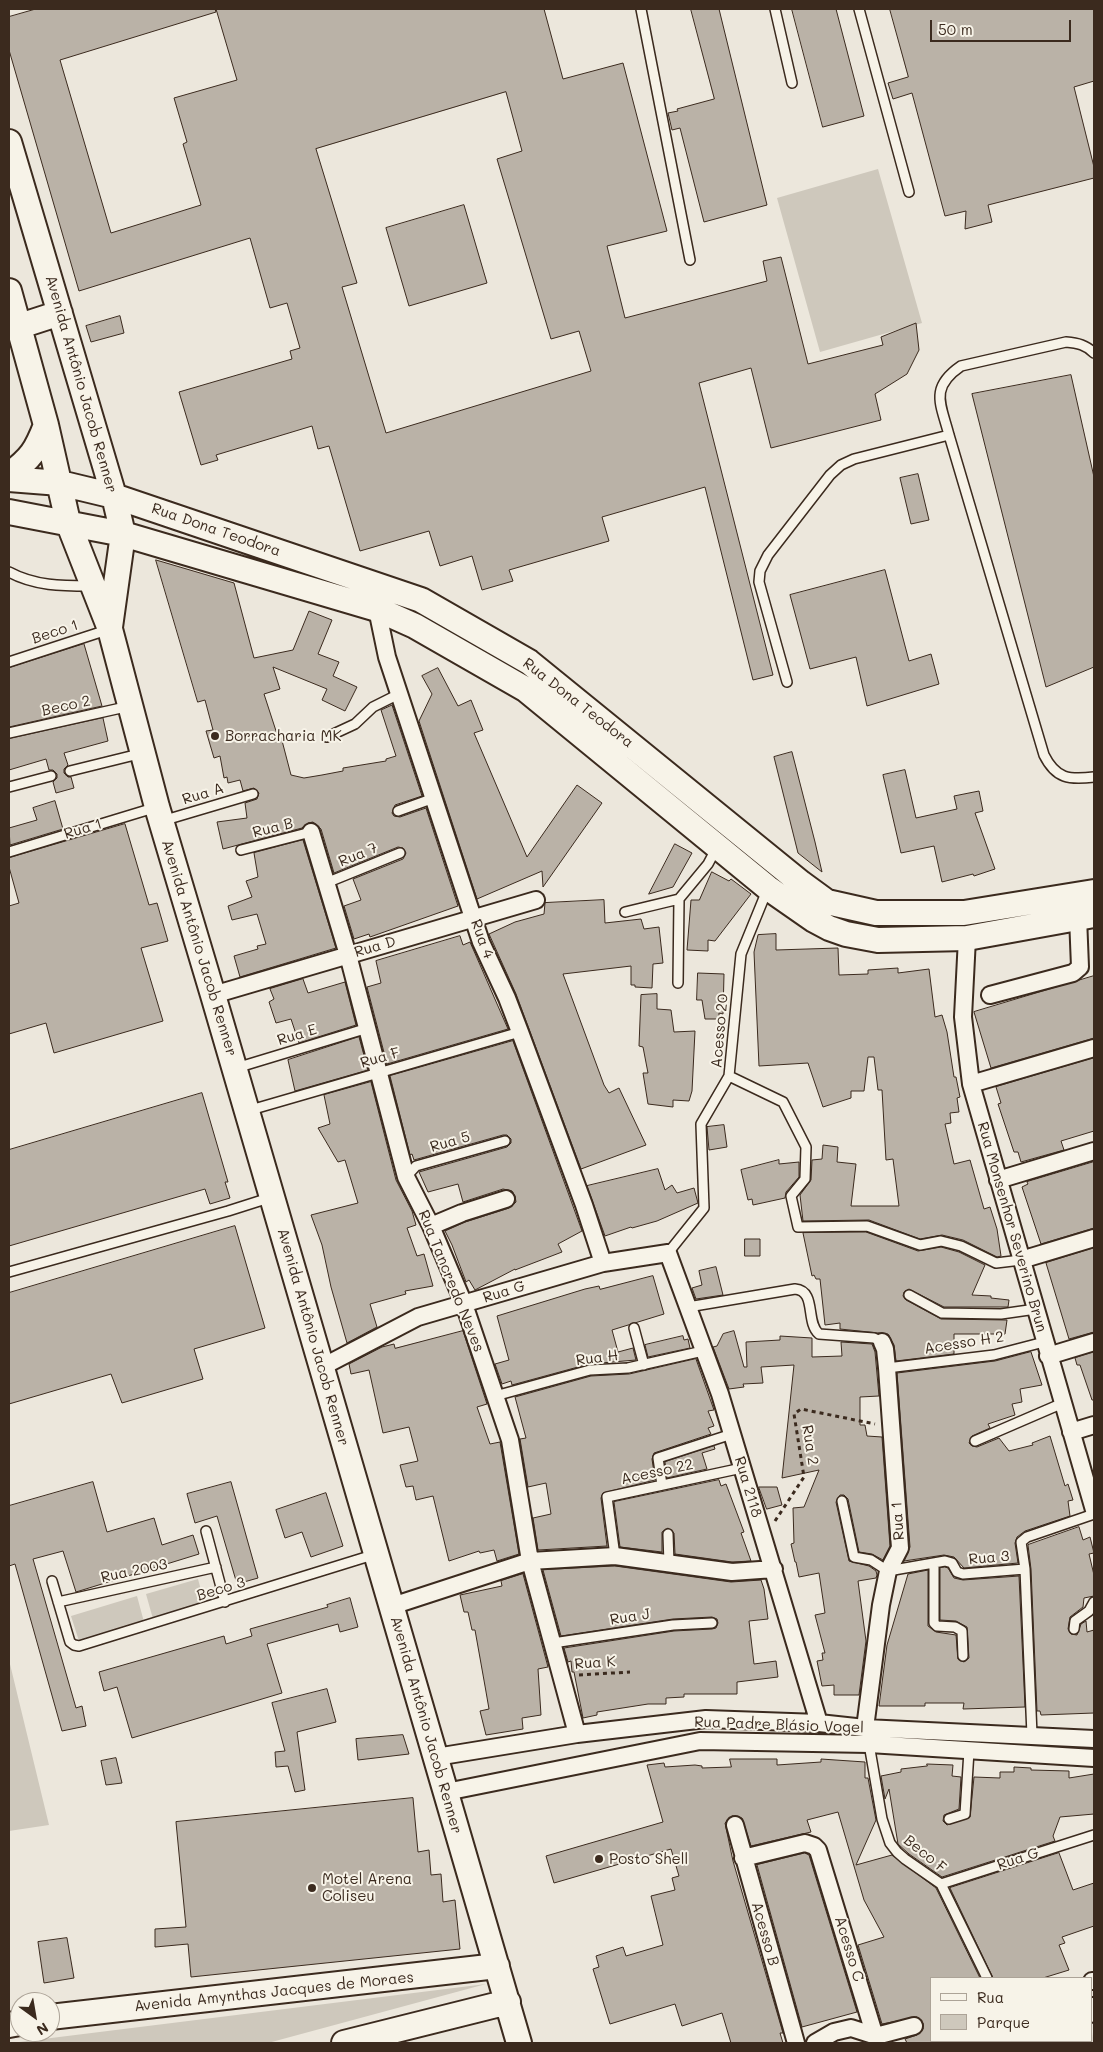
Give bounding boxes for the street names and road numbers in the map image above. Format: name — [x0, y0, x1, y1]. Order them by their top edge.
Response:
street label: Avenida Antônio Jacob Renner — [41, 273, 121, 495]
street label: Rua Dona Teodora — [149, 499, 283, 561]
street label: Beco 1 — [29, 616, 81, 648]
street label: Rua Dona Teodora — [519, 654, 637, 752]
street label: Beco 2 — [40, 692, 92, 720]
street label: Rua A — [180, 779, 226, 809]
street label: Rua B — [251, 814, 295, 842]
street label: Rua 1 — [62, 815, 104, 843]
street label: Avenida Antônio Jacob Renner — [157, 838, 241, 1058]
street label: Rua 7 — [336, 839, 380, 871]
street label: Rua 4 — [467, 917, 497, 961]
street label: Rua D — [352, 933, 398, 961]
street label: Acesso 20 — [708, 993, 732, 1069]
street label: Rua E — [275, 1020, 319, 1050]
street label: Rua F — [358, 1044, 402, 1072]
street label: Rua Monsenhor Severino Brun — [973, 1120, 1051, 1334]
street label: Rua 5 — [428, 1128, 472, 1156]
street label: Rua Tancredo Neves — [414, 1207, 488, 1355]
street label: Avenida Antônio Jacob Renner — [273, 1226, 353, 1448]
street label: Rua G — [481, 1277, 527, 1307]
street label: Acesso H 2 — [923, 1328, 1005, 1358]
street label: Rua H — [575, 1346, 619, 1370]
street label: Rua 2 — [798, 1424, 822, 1466]
street label: Rua 2118 — [730, 1454, 766, 1520]
street label: Acesso 22 — [619, 1456, 695, 1488]
street label: Rua 1 — [888, 1501, 908, 1541]
street label: Rua 3 — [968, 1547, 1010, 1569]
street label: Rua 2003 — [99, 1555, 169, 1587]
street label: Beco 3 — [195, 1573, 247, 1605]
street label: Rua J — [609, 1605, 651, 1629]
street label: Avenida Antônio Jacob Renner — [386, 1614, 466, 1836]
street label: Rua K — [574, 1653, 616, 1673]
street label: Rua Padre Blásio Vogel — [694, 1713, 864, 1737]
street label: Beco F — [900, 1831, 950, 1877]
street label: Rua G — [995, 1844, 1041, 1874]
street label: Acesso B — [747, 1900, 783, 1968]
street label: Acesso C — [831, 1914, 867, 1984]
street label: Avenida Amynthas Jacques de Moraes — [133, 1968, 415, 2016]

